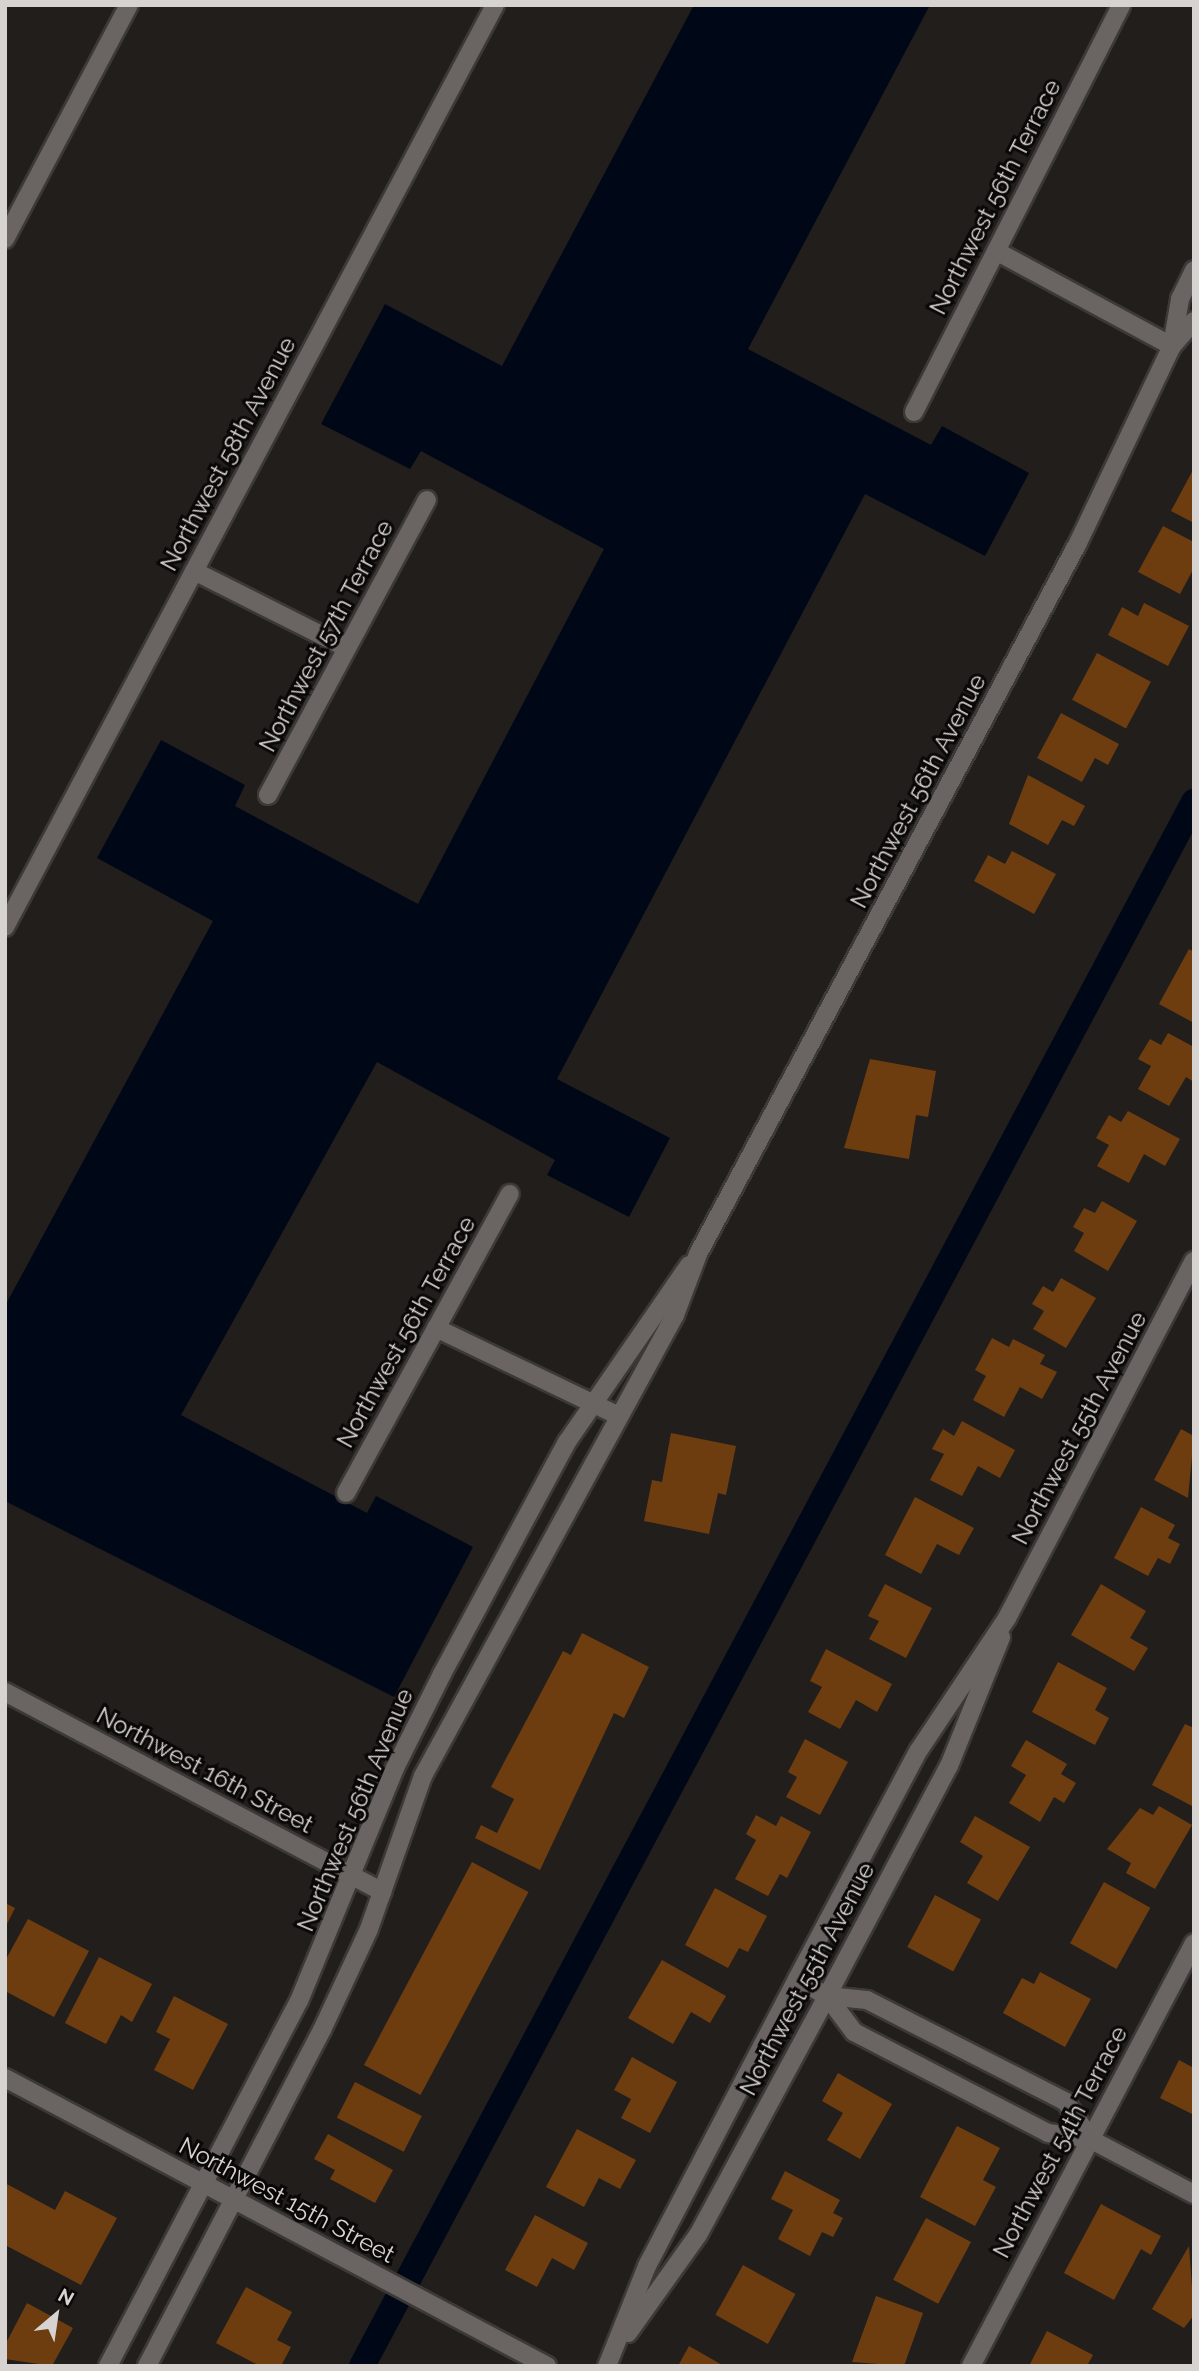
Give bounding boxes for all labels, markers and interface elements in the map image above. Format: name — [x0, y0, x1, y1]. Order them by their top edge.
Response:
street label: Northwest 56th Terrace — [923, 74, 1067, 320]
street label: Northwest 58th Avenue — [154, 332, 302, 576]
street label: Northwest 57th Terrace — [253, 515, 399, 757]
street label: Northwest 56th Avenue — [844, 669, 992, 913]
street label: Northwest 56th Terrace — [330, 1211, 482, 1453]
street label: Northwest 55th Avenue — [1005, 1306, 1153, 1550]
street label: Northwest 56th Avenue — [291, 1684, 419, 1936]
street label: Northwest 16th Street — [92, 1701, 318, 1839]
street label: Northwest 55th Avenue — [733, 1857, 881, 2101]
street label: Northwest 54th Terrace — [986, 2021, 1134, 2263]
street label: Northwest 15th Street — [174, 2131, 400, 2269]
north arrow — [21, 2280, 91, 2350]
text: N — [55, 2283, 78, 2310]

